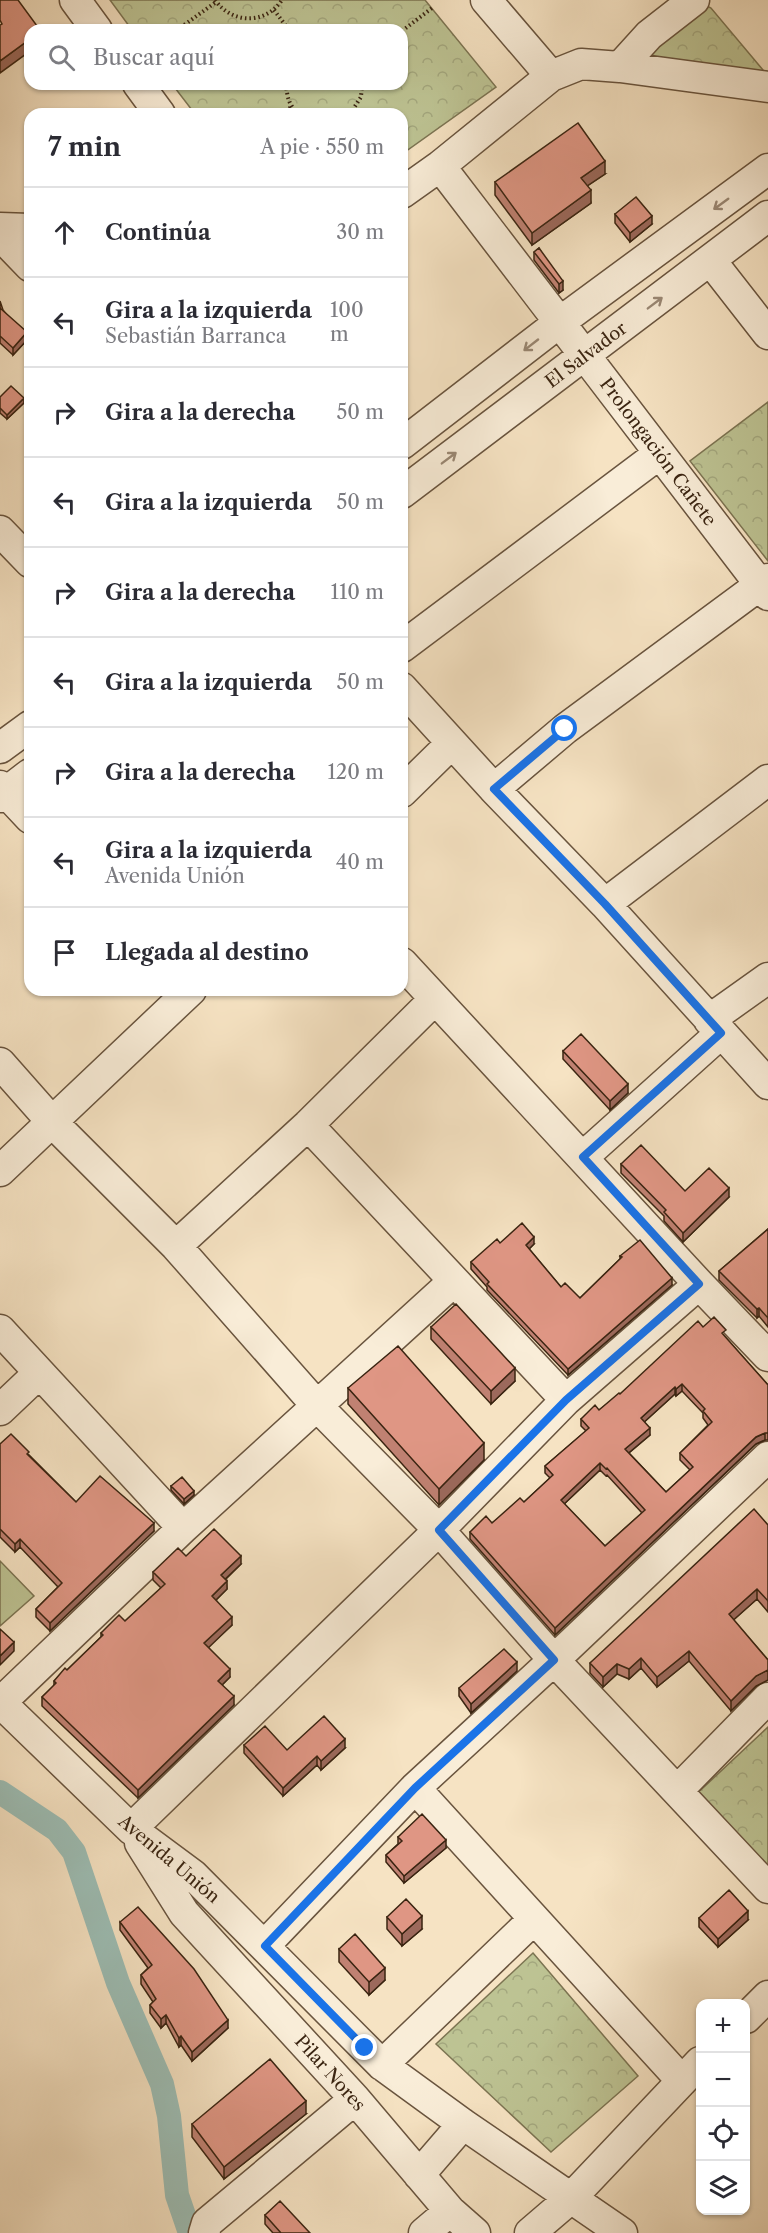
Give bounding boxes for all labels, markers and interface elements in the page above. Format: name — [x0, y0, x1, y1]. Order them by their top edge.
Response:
search box — [24, 24, 408, 90]
icon: search — [45, 41, 78, 74]
text: Buscar aquí — [93, 44, 215, 71]
text: 7 min — [48, 131, 121, 163]
text: A pie · 550 m — [260, 135, 384, 159]
one-way arrow — [713, 198, 729, 210]
icon: ahead — [48, 216, 81, 249]
text: Continúa — [105, 219, 211, 246]
text: 30 m — [336, 220, 384, 244]
text: Gira a la izquierda — [105, 297, 312, 324]
one-way arrow — [647, 297, 663, 309]
text: 100 m — [330, 298, 364, 346]
icon: left — [48, 306, 81, 339]
street label: El Salvador — [541, 317, 631, 393]
text: Sebastián Barranca — [105, 324, 286, 348]
one-way arrow — [523, 339, 539, 352]
street label: Prolongación Cañete — [595, 374, 721, 530]
icon: right — [48, 396, 81, 429]
text: Gira a la derecha — [105, 399, 295, 426]
text: 50 m — [337, 400, 384, 424]
one-way arrow — [440, 452, 456, 464]
icon: left — [48, 486, 81, 519]
text: Gira a la izquierda — [105, 489, 312, 516]
text: 50 m — [337, 490, 384, 514]
icon: right — [48, 576, 81, 609]
text: Gira a la derecha — [105, 579, 295, 606]
text: 110 m — [331, 580, 384, 604]
icon: left — [48, 666, 81, 699]
text: Gira a la izquierda — [105, 669, 312, 696]
text: 50 m — [337, 670, 384, 694]
route start — [551, 715, 577, 741]
icon: right — [48, 756, 81, 789]
text: Gira a la derecha — [105, 759, 295, 786]
text: 120 m — [327, 760, 384, 784]
text: Gira a la izquierda — [105, 837, 312, 864]
icon: left — [48, 846, 81, 879]
text: 40 m — [336, 850, 384, 874]
text: Avenida Unión — [105, 864, 245, 888]
icon: arrive — [48, 936, 81, 969]
text: Llegada al destino — [105, 939, 309, 966]
street label: Avenida Unión — [113, 1809, 224, 1908]
map controls — [696, 1999, 750, 2215]
button: + — [696, 1999, 750, 2053]
street label: Pilar Nores — [290, 2030, 370, 2116]
route end — [351, 2034, 377, 2060]
button: − — [696, 2053, 750, 2107]
button: locate — [696, 2107, 750, 2161]
button: layers — [696, 2161, 750, 2215]

